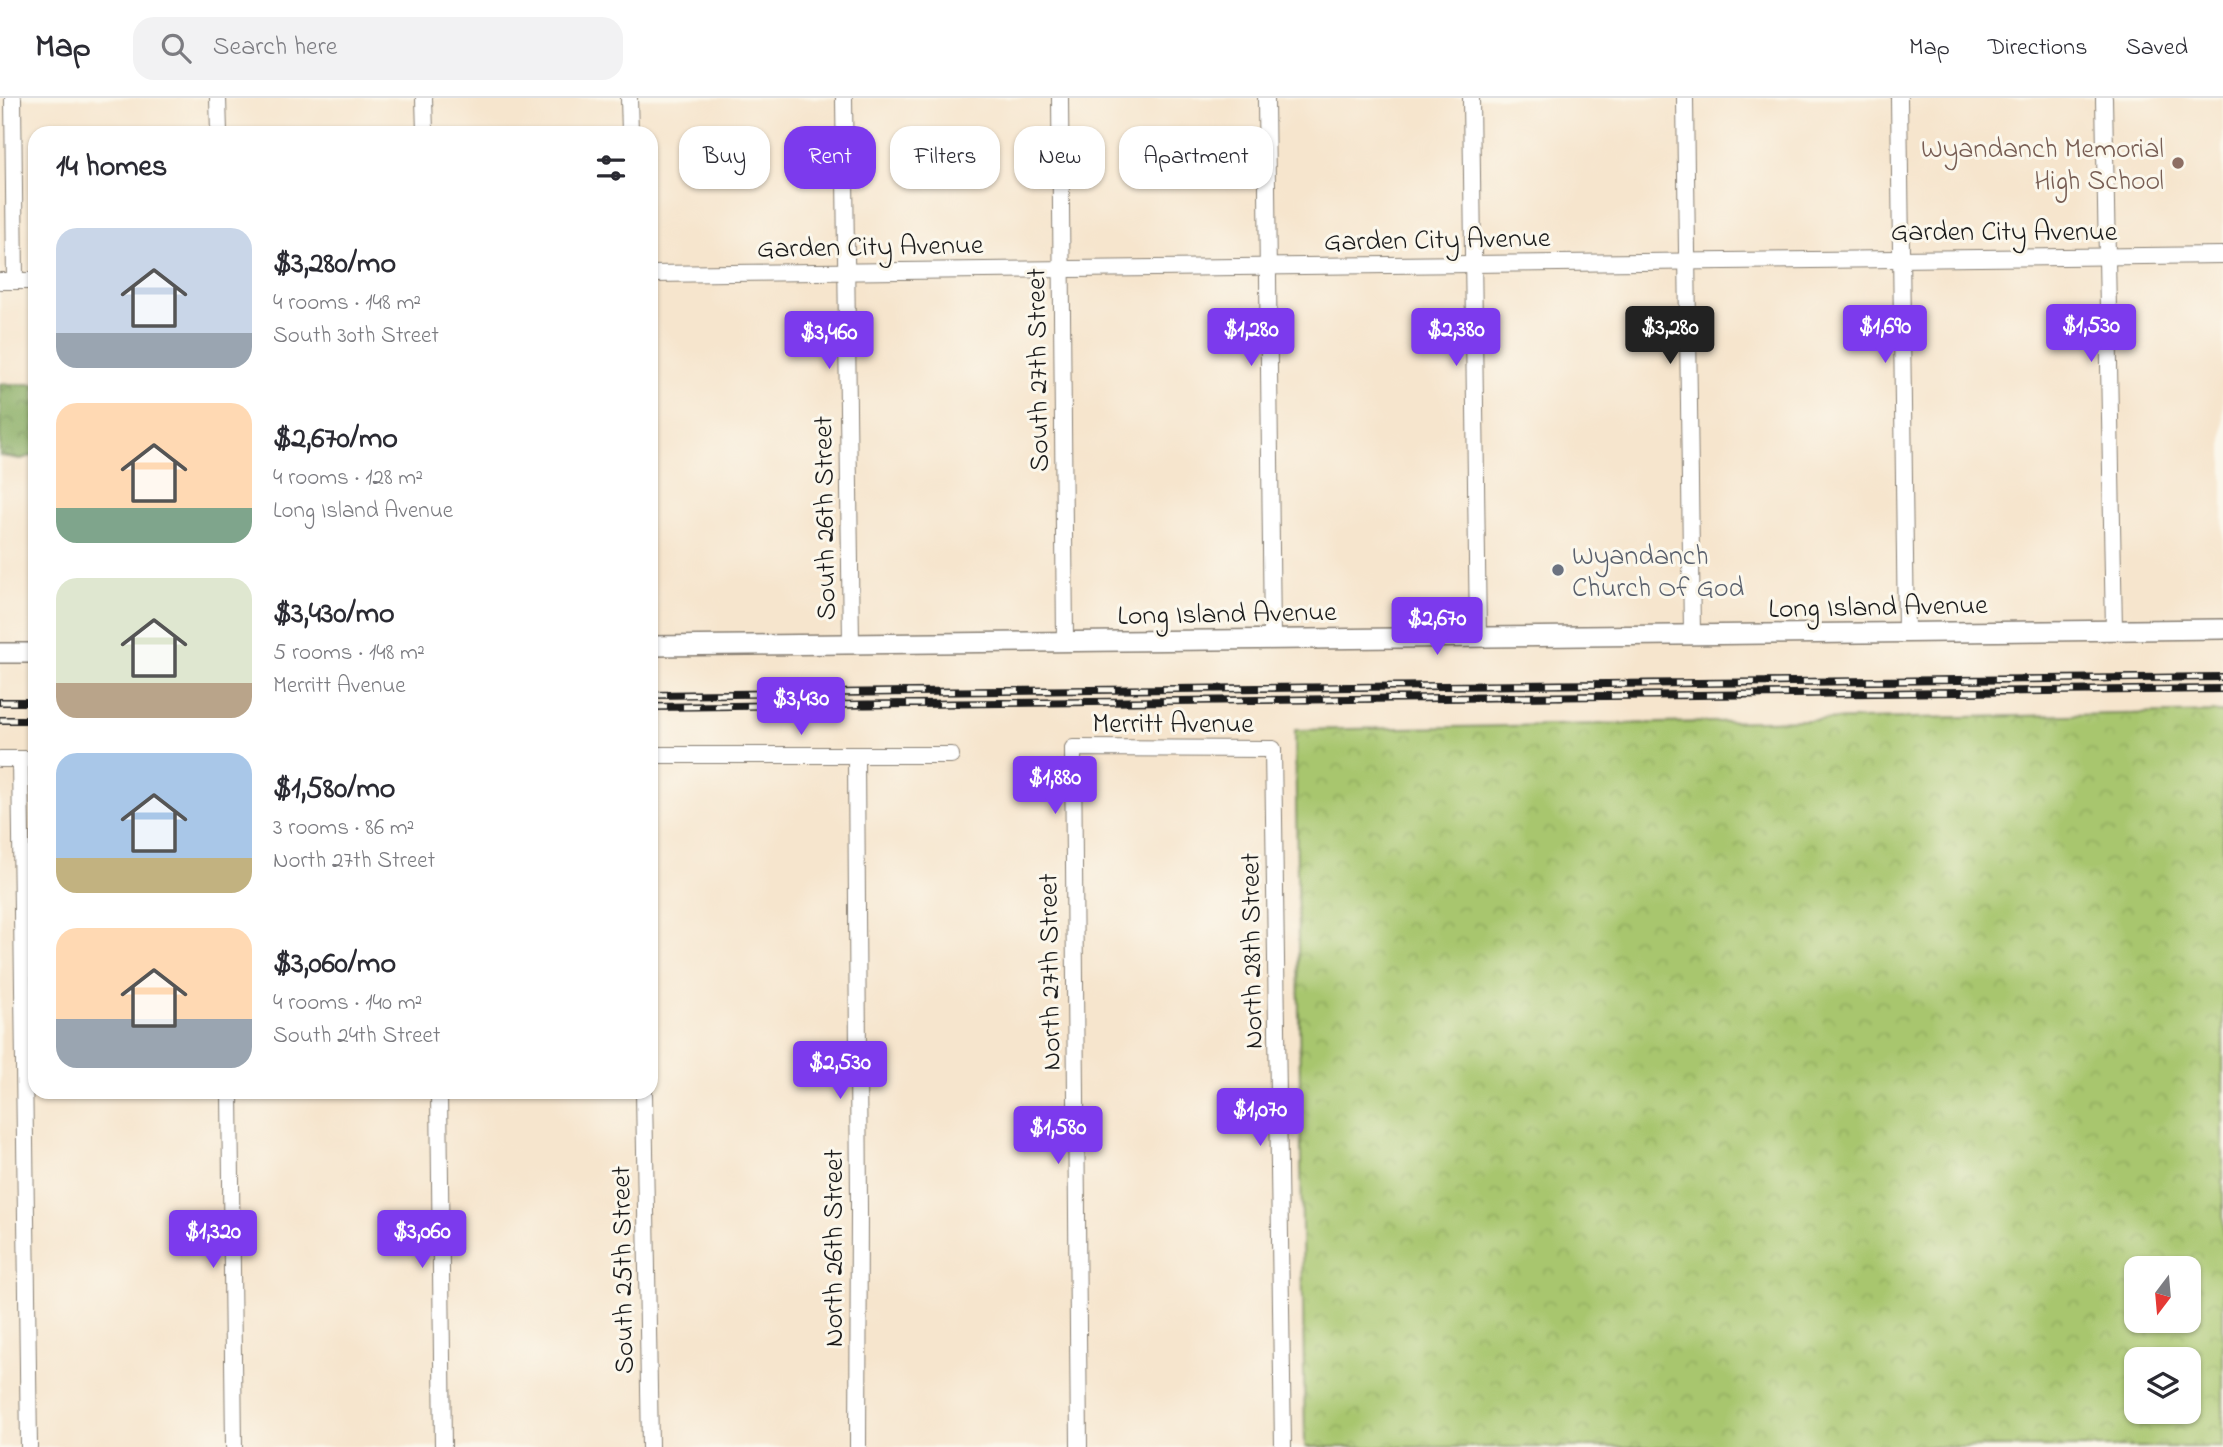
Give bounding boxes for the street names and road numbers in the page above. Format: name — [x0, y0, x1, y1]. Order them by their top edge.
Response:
street label: Garden City Avenue — [1891, 213, 2118, 254]
street label: Garden City Avenue — [1323, 219, 1551, 264]
street label: Garden City Avenue — [756, 226, 984, 271]
street label: South 27th Street — [1017, 268, 1062, 472]
street label: South 26th Street — [804, 415, 849, 621]
street label: Long Island Avenue — [1768, 586, 1988, 631]
street label: Long Island Avenue — [1117, 593, 1337, 638]
street label: Merritt Avenue — [1092, 705, 1254, 746]
street label: North 28th Street — [1231, 852, 1276, 1050]
street label: North 27th Street — [1029, 873, 1074, 1071]
street label: North 26th Street — [815, 1149, 856, 1347]
street label: South 25th Street — [602, 1165, 647, 1374]

